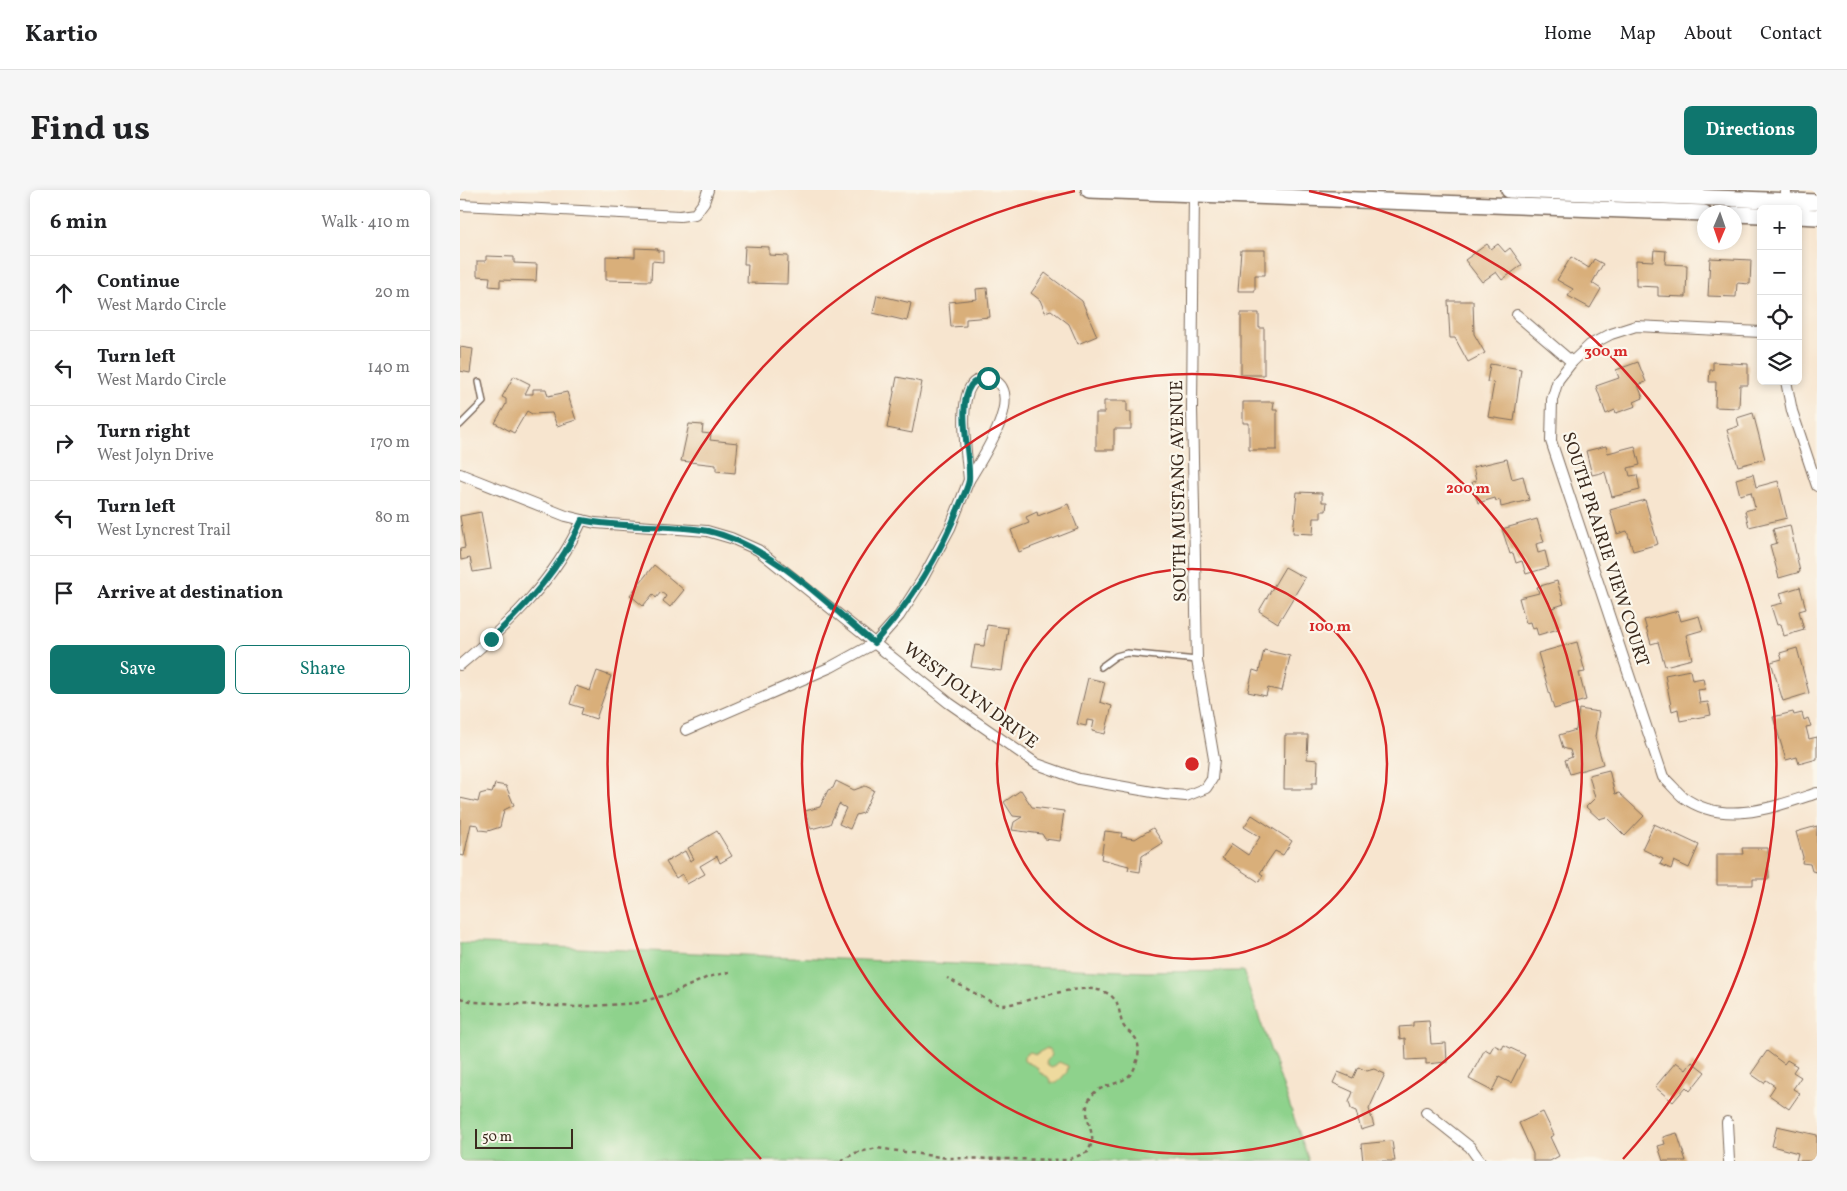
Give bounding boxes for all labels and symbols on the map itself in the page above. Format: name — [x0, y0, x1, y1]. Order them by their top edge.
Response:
north arrow — [1697, 205, 1742, 250]
text: 300 m — [1584, 342, 1628, 363]
route start — [977, 367, 1000, 390]
street label: SOUTH MUSTANG AVENUE — [1165, 380, 1194, 602]
street label: SOUTH PRAIRIE VIEW COURT — [1555, 429, 1654, 670]
text: 200 m — [1446, 479, 1490, 500]
text: 100 m — [1309, 617, 1352, 638]
route end — [480, 628, 503, 651]
street label: WEST JOLYN DRIVE — [897, 637, 1043, 755]
centre of rings — [1183, 755, 1201, 773]
scale bar — [475, 1126, 572, 1149]

